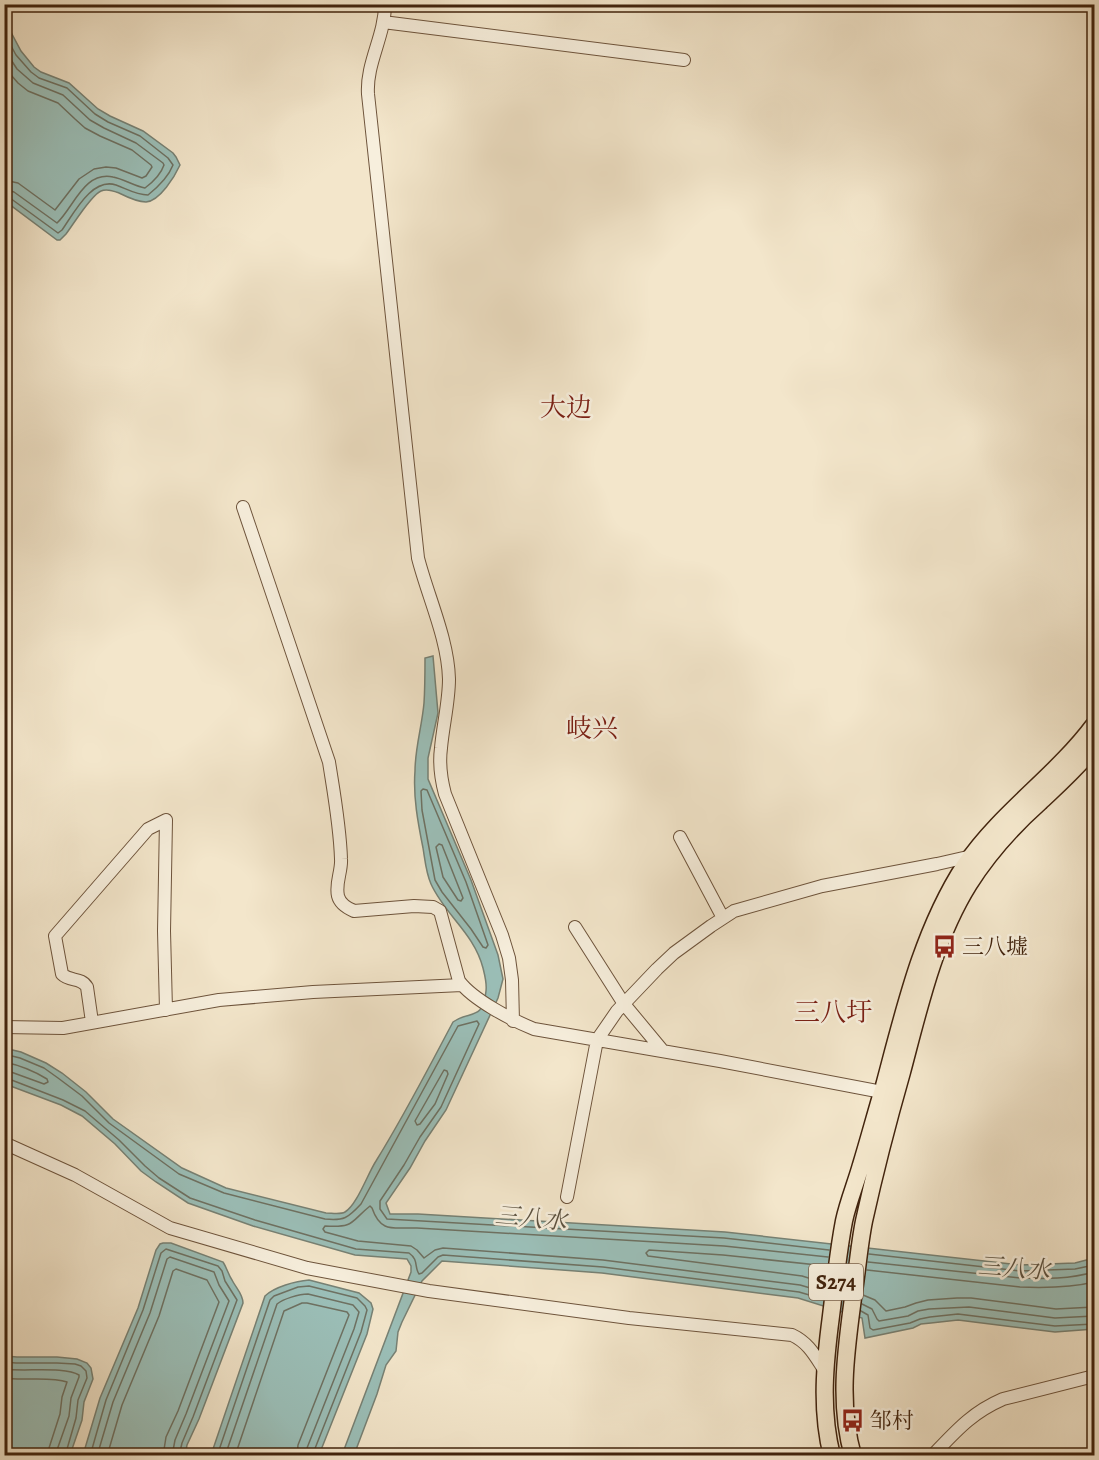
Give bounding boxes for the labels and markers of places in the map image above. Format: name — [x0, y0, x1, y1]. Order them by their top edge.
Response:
place label: 三八墟 — [962, 932, 1028, 962]
bus stop icon: 三八墟 — [931, 933, 957, 959]
place label: 邹村 — [870, 1406, 914, 1436]
bus stop icon: 邹村 — [839, 1407, 865, 1433]

